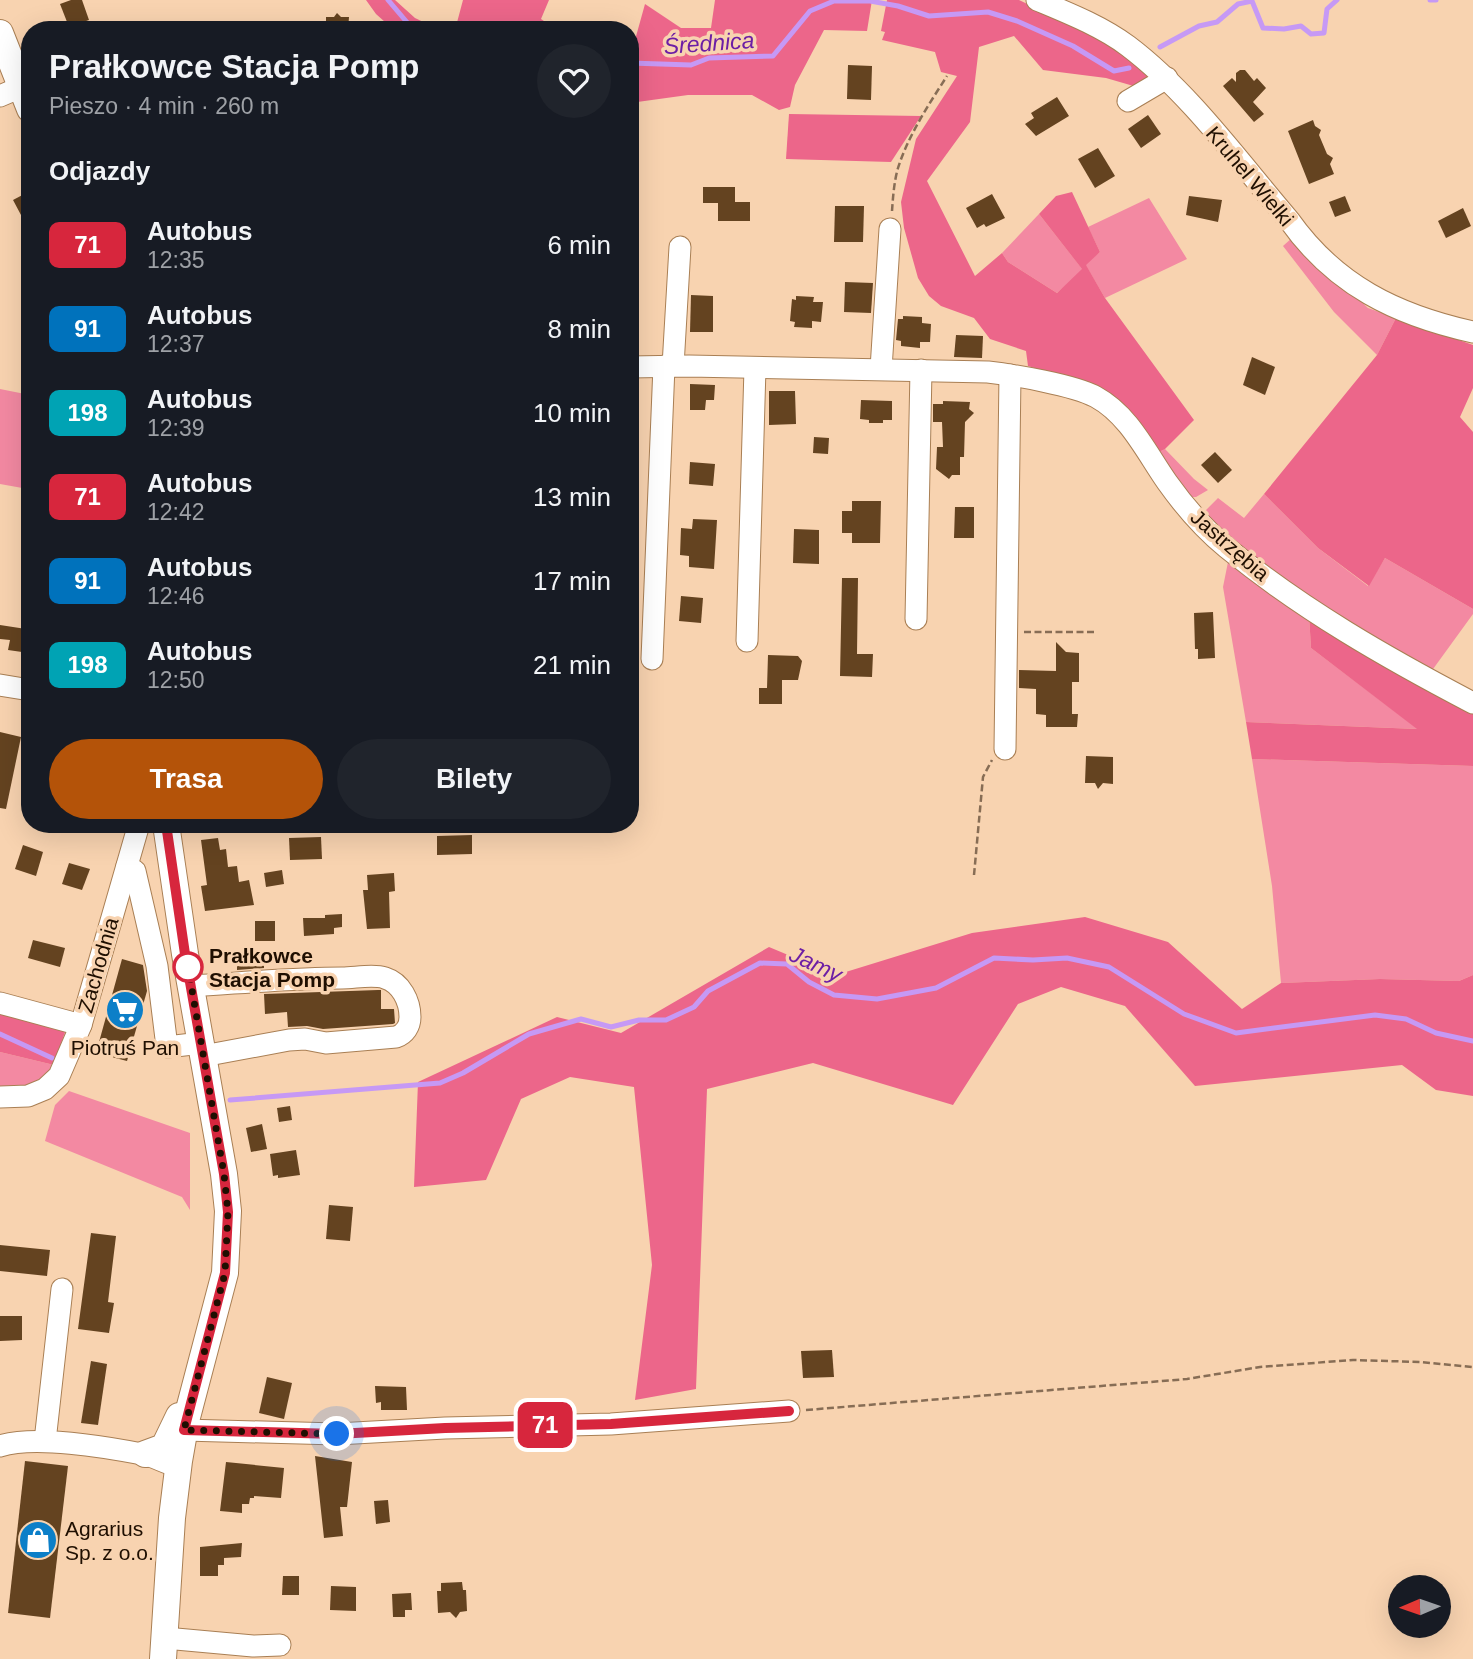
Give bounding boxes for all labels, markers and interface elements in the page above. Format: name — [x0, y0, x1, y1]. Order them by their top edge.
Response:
water label: Średnica — [663, 26, 755, 59]
button: heart — [537, 44, 611, 118]
text: Prałkowce Stacja Pomp — [49, 48, 420, 85]
text: Pieszo · 4 min · 260 m — [49, 93, 279, 119]
street label: Kruhel Wielki — [1202, 122, 1298, 230]
text: Odjazdy — [49, 156, 150, 186]
text: Autobus — [147, 216, 252, 246]
text: 6 min — [547, 230, 611, 260]
text: 71 — [74, 231, 101, 258]
text: 12:35 — [147, 247, 205, 273]
text: Autobus — [147, 300, 252, 330]
text: 8 min — [547, 314, 611, 344]
text: 91 — [74, 315, 101, 342]
text: 12:37 — [147, 331, 205, 357]
text: Autobus — [147, 384, 252, 414]
text: 10 min — [533, 398, 611, 428]
text: 198 — [67, 399, 108, 426]
text: 12:39 — [147, 415, 205, 441]
text: Autobus — [147, 468, 252, 498]
text: 13 min — [533, 482, 611, 512]
text: 71 — [74, 483, 101, 510]
text: 12:42 — [147, 499, 205, 525]
street label: Jastrzębia — [1186, 505, 1274, 585]
text: Autobus — [147, 552, 252, 582]
text: 17 min — [533, 566, 611, 596]
text: 91 — [74, 567, 101, 594]
text: 12:46 — [147, 583, 205, 609]
text: Autobus — [147, 636, 252, 666]
text: 21 min — [533, 650, 611, 680]
text: 198 — [67, 651, 108, 678]
text: 12:50 — [147, 667, 205, 693]
button: Trasa — [49, 739, 323, 819]
button: Bilety — [337, 739, 611, 819]
street label: Zachodnia — [73, 914, 123, 1015]
water label: Jamy — [785, 940, 848, 988]
place label: Prałkowce Stacja Pomp — [209, 944, 335, 991]
marker: Prałkowce Stacja Pomp — [173, 952, 203, 982]
supermarket icon: Piotruś Pan — [104, 989, 146, 1031]
place label: Piotruś Pan — [71, 1036, 179, 1059]
line badge: 71 — [514, 1402, 576, 1448]
text: 71 — [532, 1411, 558, 1438]
your location — [319, 1416, 354, 1451]
place label: Agrarius Sp. z o.o. — [65, 1517, 154, 1564]
shop icon: Agrarius Sp. z o.o. — [17, 1519, 59, 1561]
north arrow — [1388, 1575, 1451, 1638]
map controls — [1388, 1575, 1451, 1638]

